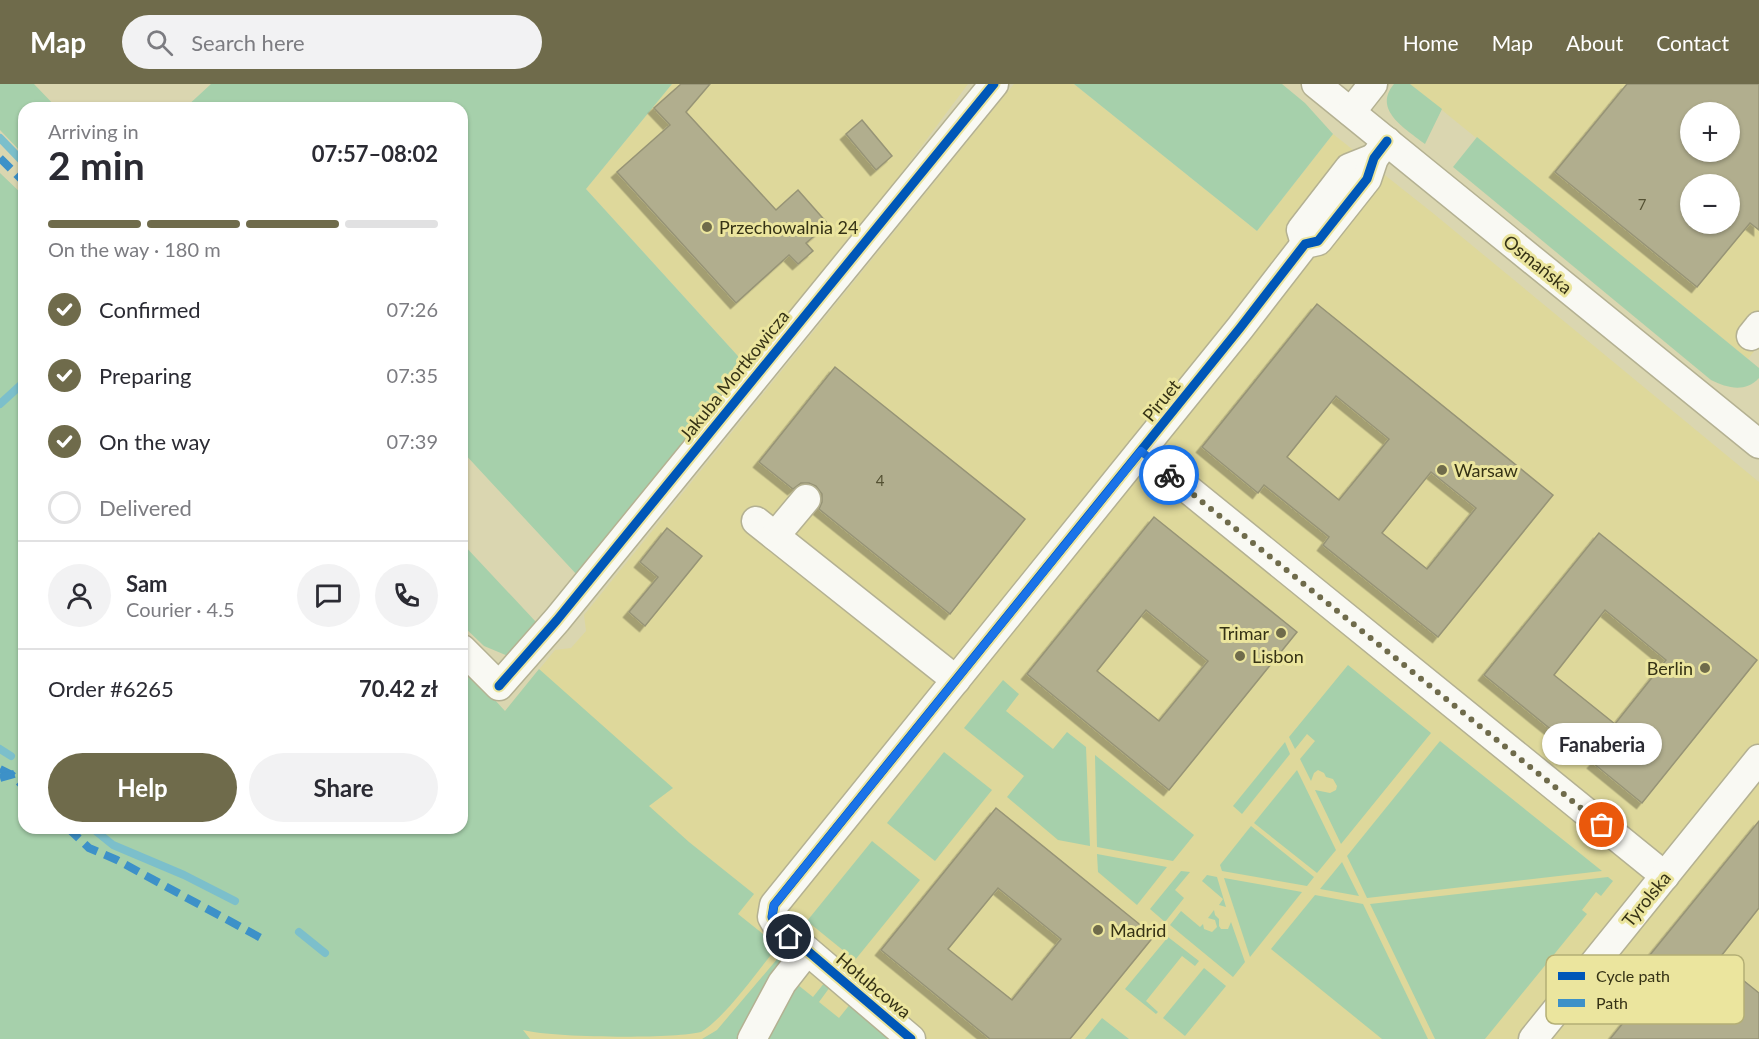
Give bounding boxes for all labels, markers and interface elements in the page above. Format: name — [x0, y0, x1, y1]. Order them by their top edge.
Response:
search box — [122, 15, 542, 69]
text: Map — [30, 25, 86, 59]
icon: search — [143, 26, 176, 59]
text: Search here — [191, 29, 305, 56]
text: Home — [1403, 30, 1459, 55]
text: Map — [1492, 30, 1533, 55]
text: About — [1566, 30, 1623, 55]
text: Contact — [1656, 30, 1729, 55]
map controls — [1680, 102, 1740, 234]
button: + — [1680, 102, 1740, 162]
text: Arriving in — [48, 119, 139, 143]
text: 07:57–08:02 — [312, 140, 438, 167]
text: 2 min — [48, 142, 145, 188]
button: − — [1680, 174, 1740, 234]
house number: 7 — [1638, 195, 1647, 213]
place label: Przechowalnia 24 — [719, 216, 858, 238]
marker: Przechowalnia 24 — [700, 220, 714, 234]
street label: Osmańska — [1499, 230, 1577, 298]
text: On the way · 180 m — [48, 237, 221, 261]
icon: check — [48, 293, 81, 326]
text: Confirmed — [99, 296, 201, 323]
text: 07:26 — [387, 297, 438, 321]
street label: Jakuba Mortkowicza — [675, 305, 793, 445]
icon: check — [48, 359, 81, 392]
text: Preparing — [99, 362, 191, 389]
text: 07:35 — [387, 363, 438, 387]
street label: Piruet — [1137, 374, 1185, 425]
icon: check — [48, 425, 81, 458]
text: On the way — [99, 428, 210, 455]
text: 07:39 — [387, 429, 438, 453]
courier — [1139, 445, 1199, 505]
icon: bike — [1153, 459, 1186, 492]
place label: Warsaw — [1454, 459, 1518, 481]
marker: Warsaw — [1435, 463, 1449, 477]
house number: 4 — [876, 471, 885, 489]
text: Delivered — [99, 494, 192, 521]
button: person — [48, 564, 111, 627]
button: chat — [297, 564, 360, 627]
button: phone — [375, 564, 438, 627]
text: Sam — [126, 570, 168, 597]
text: Courier · 4.5 — [126, 597, 235, 621]
place label: Trimar — [1219, 622, 1269, 644]
marker: Trimar — [1274, 626, 1288, 640]
place label: Lisbon — [1252, 645, 1304, 667]
marker: Lisbon — [1233, 649, 1247, 663]
place label: Berlin — [1647, 657, 1693, 679]
marker: Berlin — [1698, 661, 1712, 675]
text: Order #6265 — [48, 675, 174, 702]
text: 70.42 zł — [359, 675, 438, 702]
callout: Fanaberia — [1542, 723, 1662, 765]
text: Fanaberia — [1559, 732, 1645, 756]
button: Help — [48, 753, 237, 822]
button: Share — [249, 753, 438, 822]
pin — [1576, 799, 1627, 850]
icon: bag — [1585, 808, 1618, 841]
street label: Tyrolska — [1617, 867, 1675, 931]
pin — [763, 911, 814, 962]
place label: Madrid — [1110, 919, 1166, 941]
icon: home — [772, 920, 805, 953]
marker: Madrid — [1091, 923, 1105, 937]
street label: Hołubcowa — [832, 947, 916, 1023]
legend — [1546, 955, 1744, 1024]
text: Cycle path — [1596, 966, 1670, 985]
text: Path — [1596, 993, 1628, 1012]

